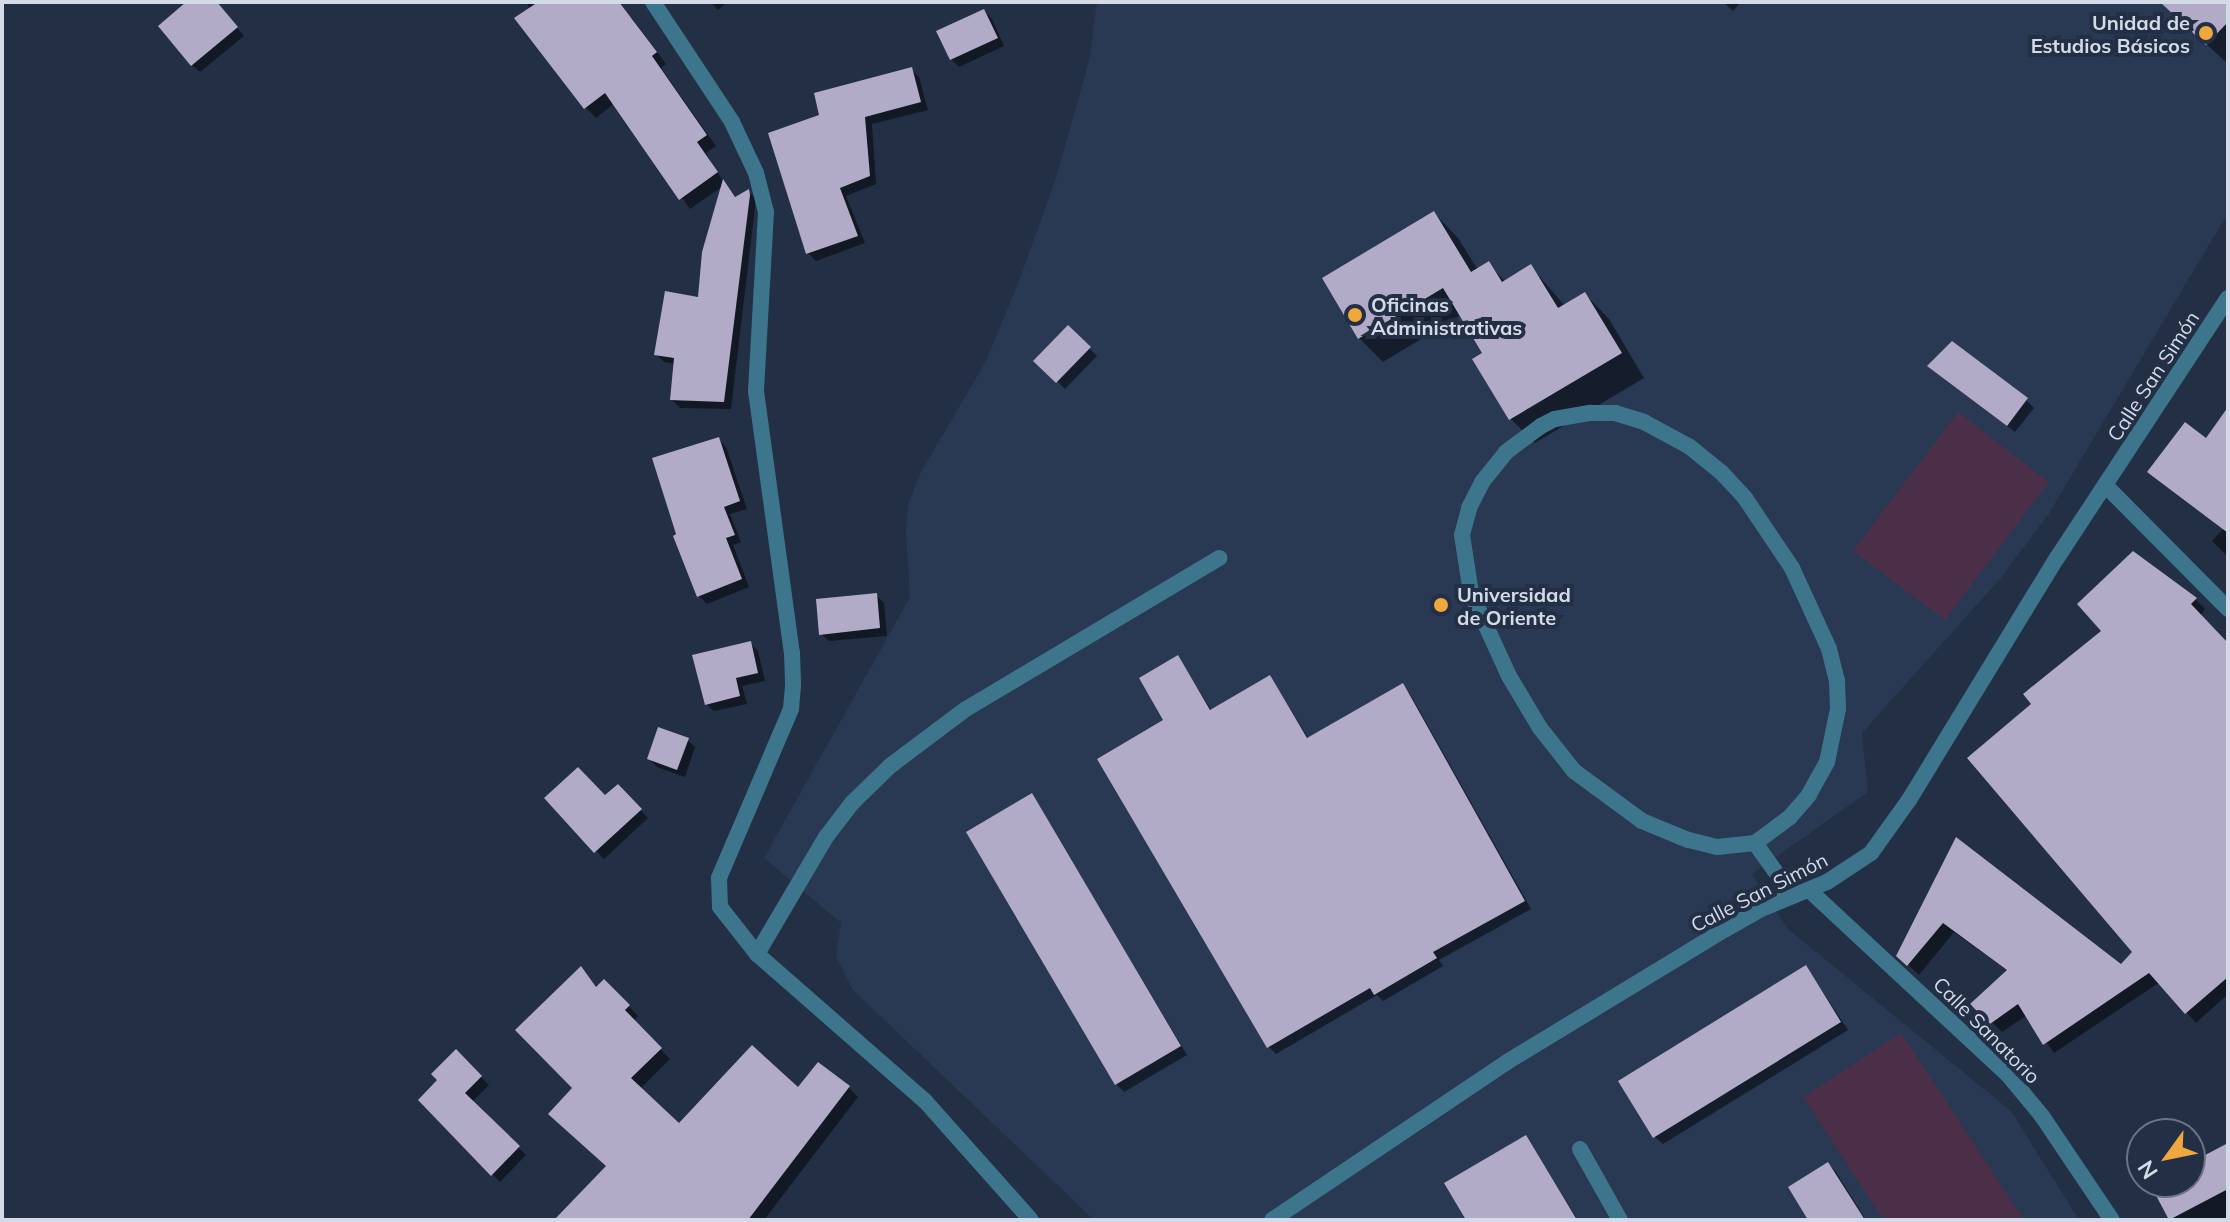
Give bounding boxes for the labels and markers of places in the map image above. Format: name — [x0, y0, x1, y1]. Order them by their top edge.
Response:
place label: Unidad de Estudios Básicos — [2031, 10, 2190, 57]
marker: Unidad de Estudios Básicos — [2197, 24, 2215, 42]
place label: Oficinas Administrativas — [1371, 292, 1522, 339]
marker: Oficinas Administrativas — [1346, 306, 1364, 324]
place label: Universidad de Oriente — [1457, 582, 1571, 629]
marker: Universidad de Oriente — [1432, 596, 1450, 614]

